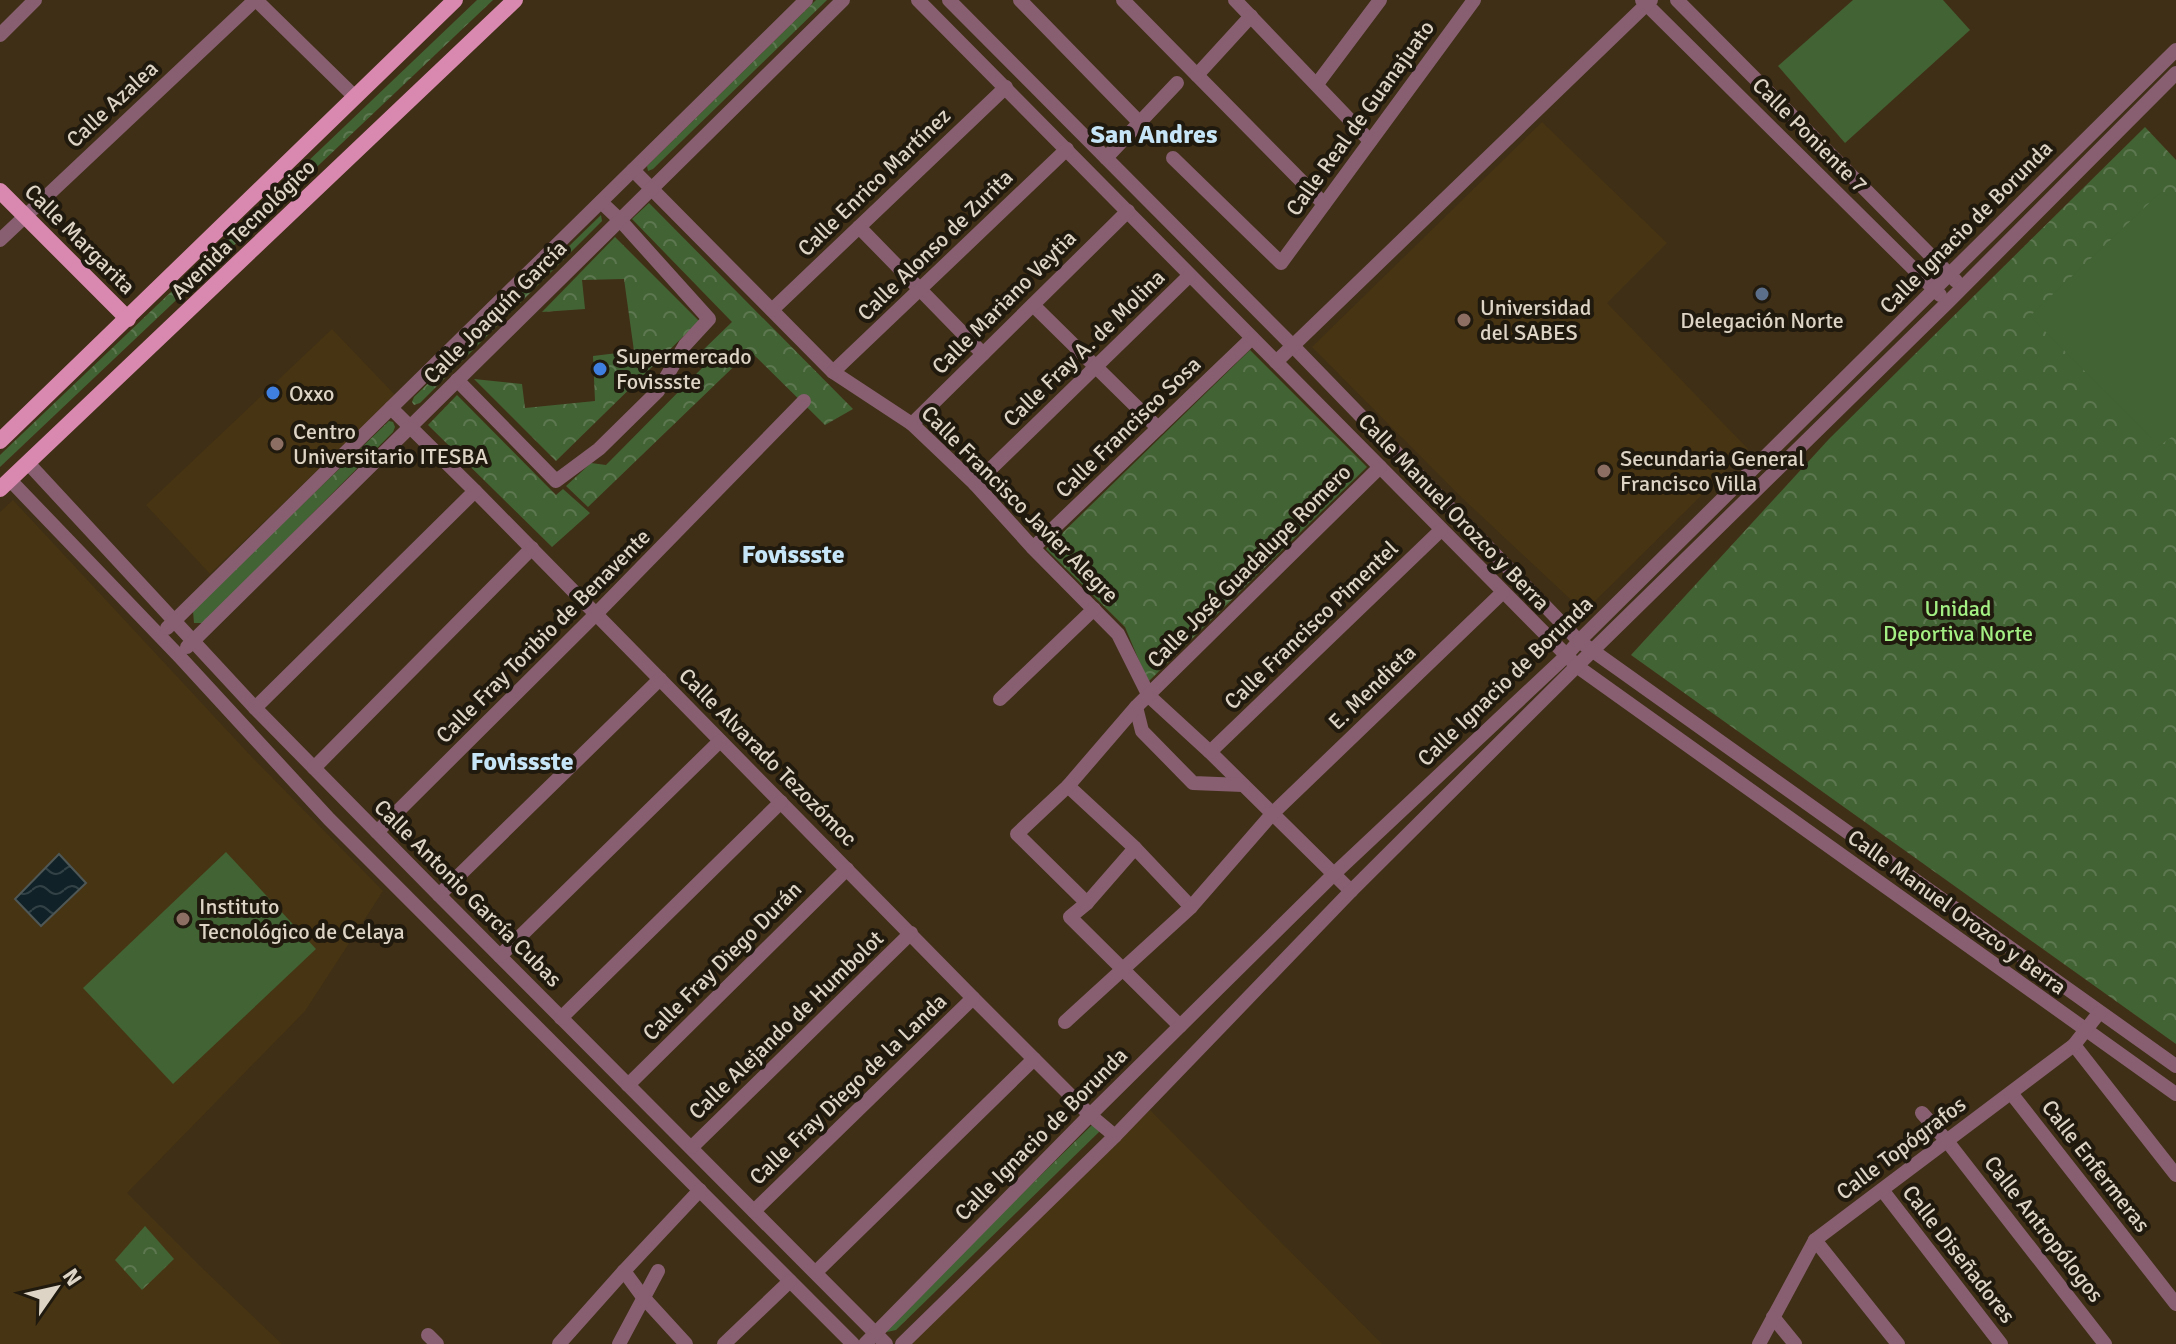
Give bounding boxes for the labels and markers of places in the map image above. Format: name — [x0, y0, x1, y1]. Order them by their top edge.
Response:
marker: Delegación Norte — [1753, 285, 1771, 303]
place label: Universidad del SABES — [1480, 294, 1591, 346]
place label: Delegación Norte — [1680, 307, 1844, 334]
marker: Universidad del SABES — [1455, 311, 1473, 329]
place label: Supermercado Fovissste — [616, 343, 752, 395]
marker: Supermercado Fovissste — [591, 360, 609, 378]
place label: Oxxo — [289, 380, 335, 407]
marker: Oxxo — [264, 384, 282, 402]
place label: Centro Universitario ITESBA — [293, 418, 489, 470]
marker: Centro Universitario ITESBA — [268, 435, 286, 453]
place label: Secundaria General Francisco Villa — [1620, 445, 1805, 497]
marker: Secundaria General Francisco Villa — [1595, 462, 1613, 480]
place label: Instituto Tecnológico de Celaya — [199, 893, 405, 945]
marker: Instituto Tecnológico de Celaya — [174, 910, 192, 928]

